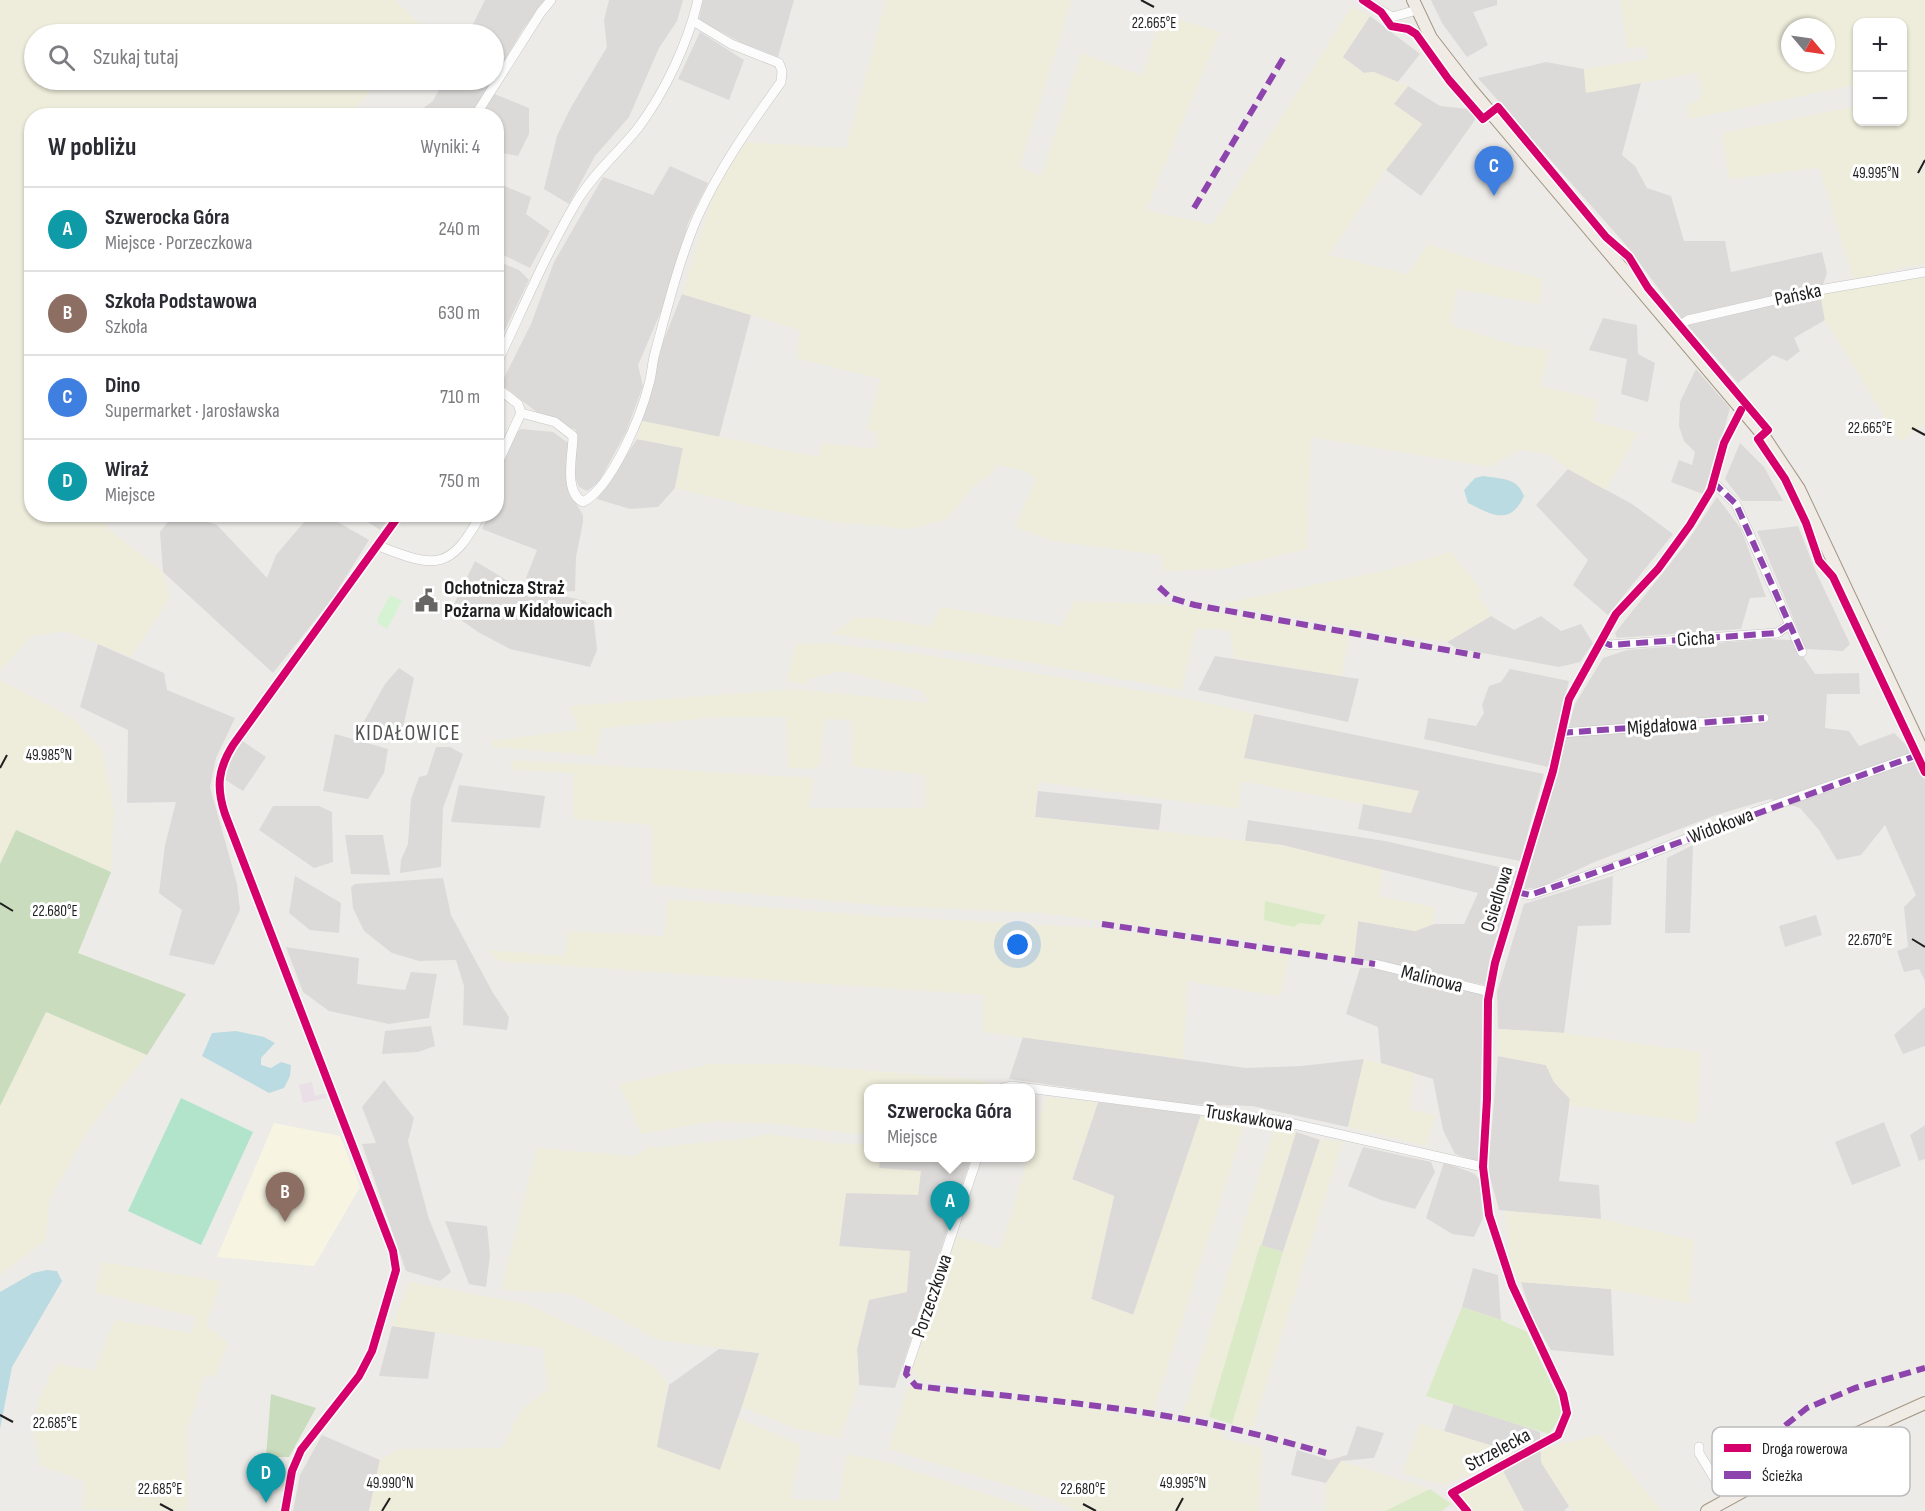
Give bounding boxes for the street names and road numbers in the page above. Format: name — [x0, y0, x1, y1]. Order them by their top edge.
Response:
street label: Pańska — [1773, 278, 1823, 312]
street label: Cicha — [1676, 626, 1716, 652]
street label: Migdałowa — [1626, 712, 1698, 740]
street label: Widokowa — [1685, 803, 1757, 849]
street label: Osiedlowa — [1476, 863, 1518, 935]
street label: Malinowa — [1399, 960, 1465, 998]
street label: Truskawkowa — [1203, 1099, 1295, 1137]
street label: Porzeczkowa — [907, 1251, 957, 1341]
street label: Strzelecka — [1461, 1423, 1535, 1477]

